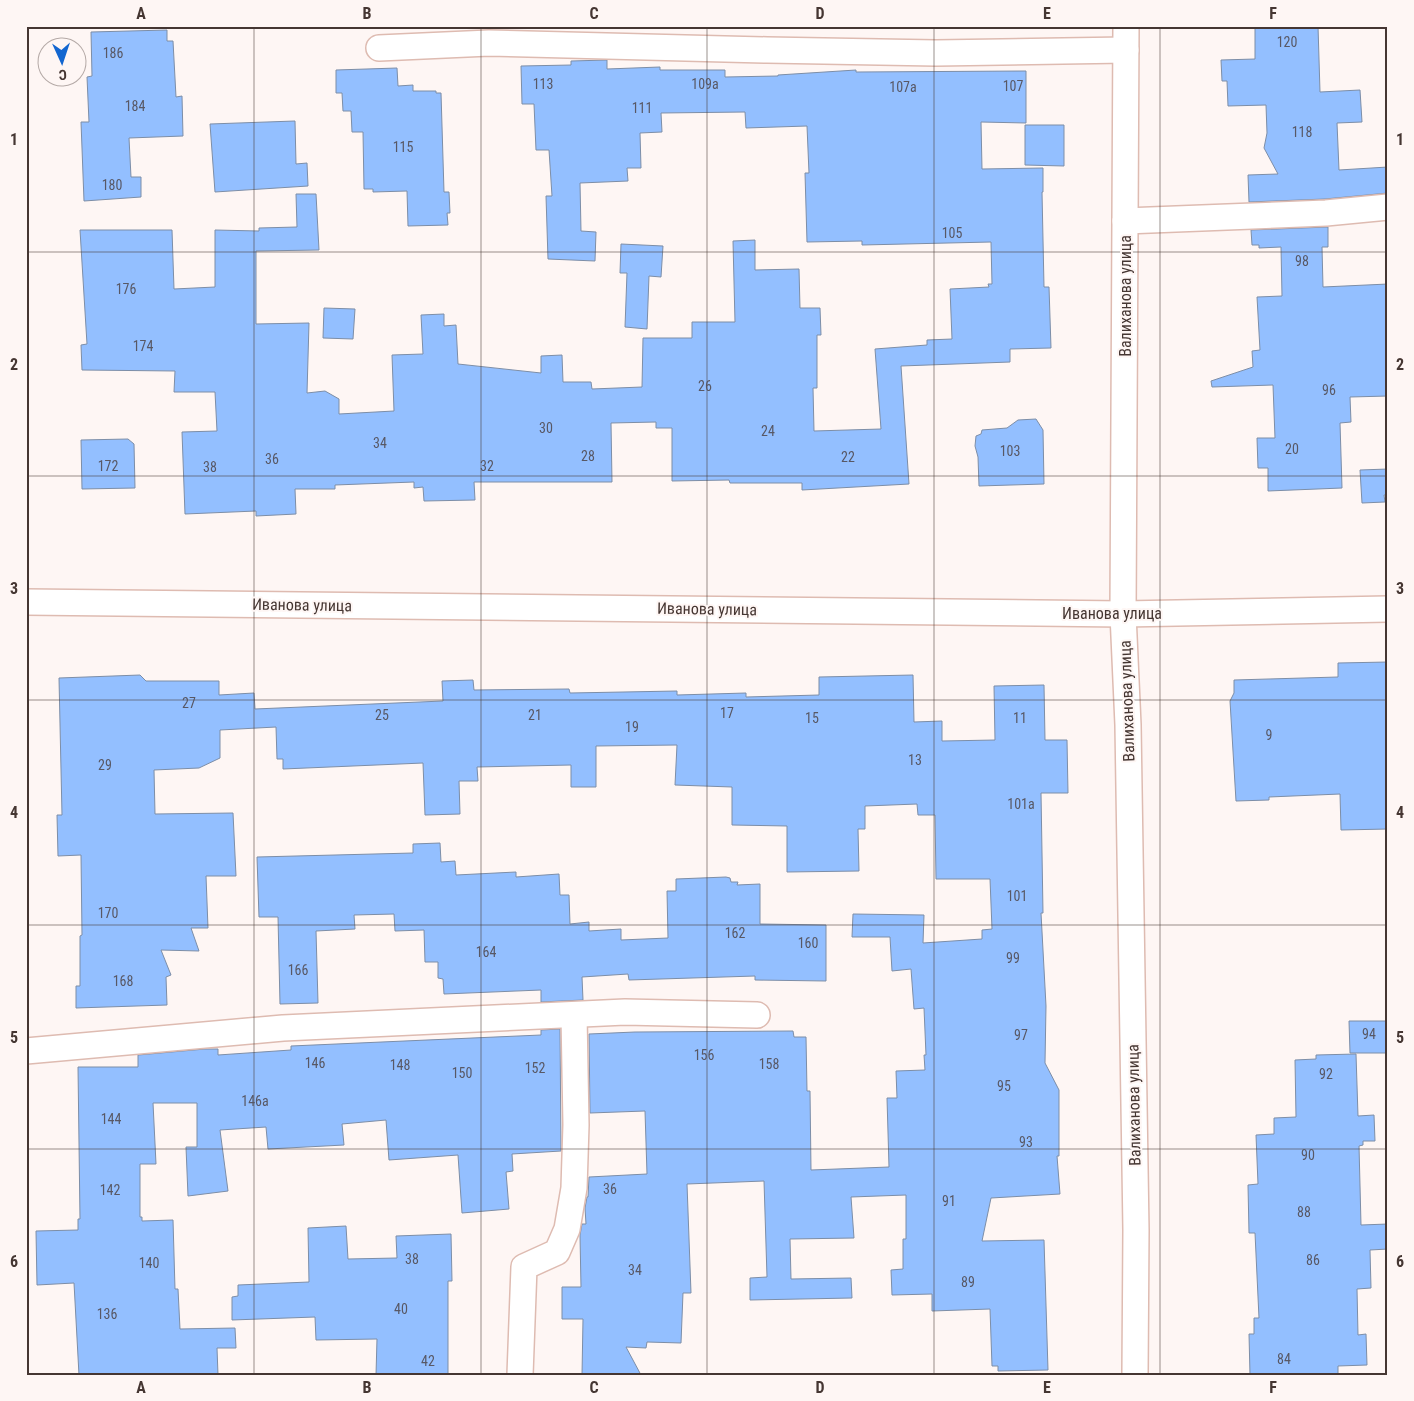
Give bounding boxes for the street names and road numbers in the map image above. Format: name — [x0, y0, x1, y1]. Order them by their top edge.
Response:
street label: Валиханова улица — [1116, 235, 1135, 357]
street label: Иванова улица — [252, 595, 352, 615]
street label: Иванова улица — [657, 599, 757, 619]
street label: Иванова улица — [1062, 604, 1162, 623]
street label: Валиханова улица — [1115, 640, 1139, 762]
street label: Валиханова улица — [1123, 1044, 1145, 1166]

